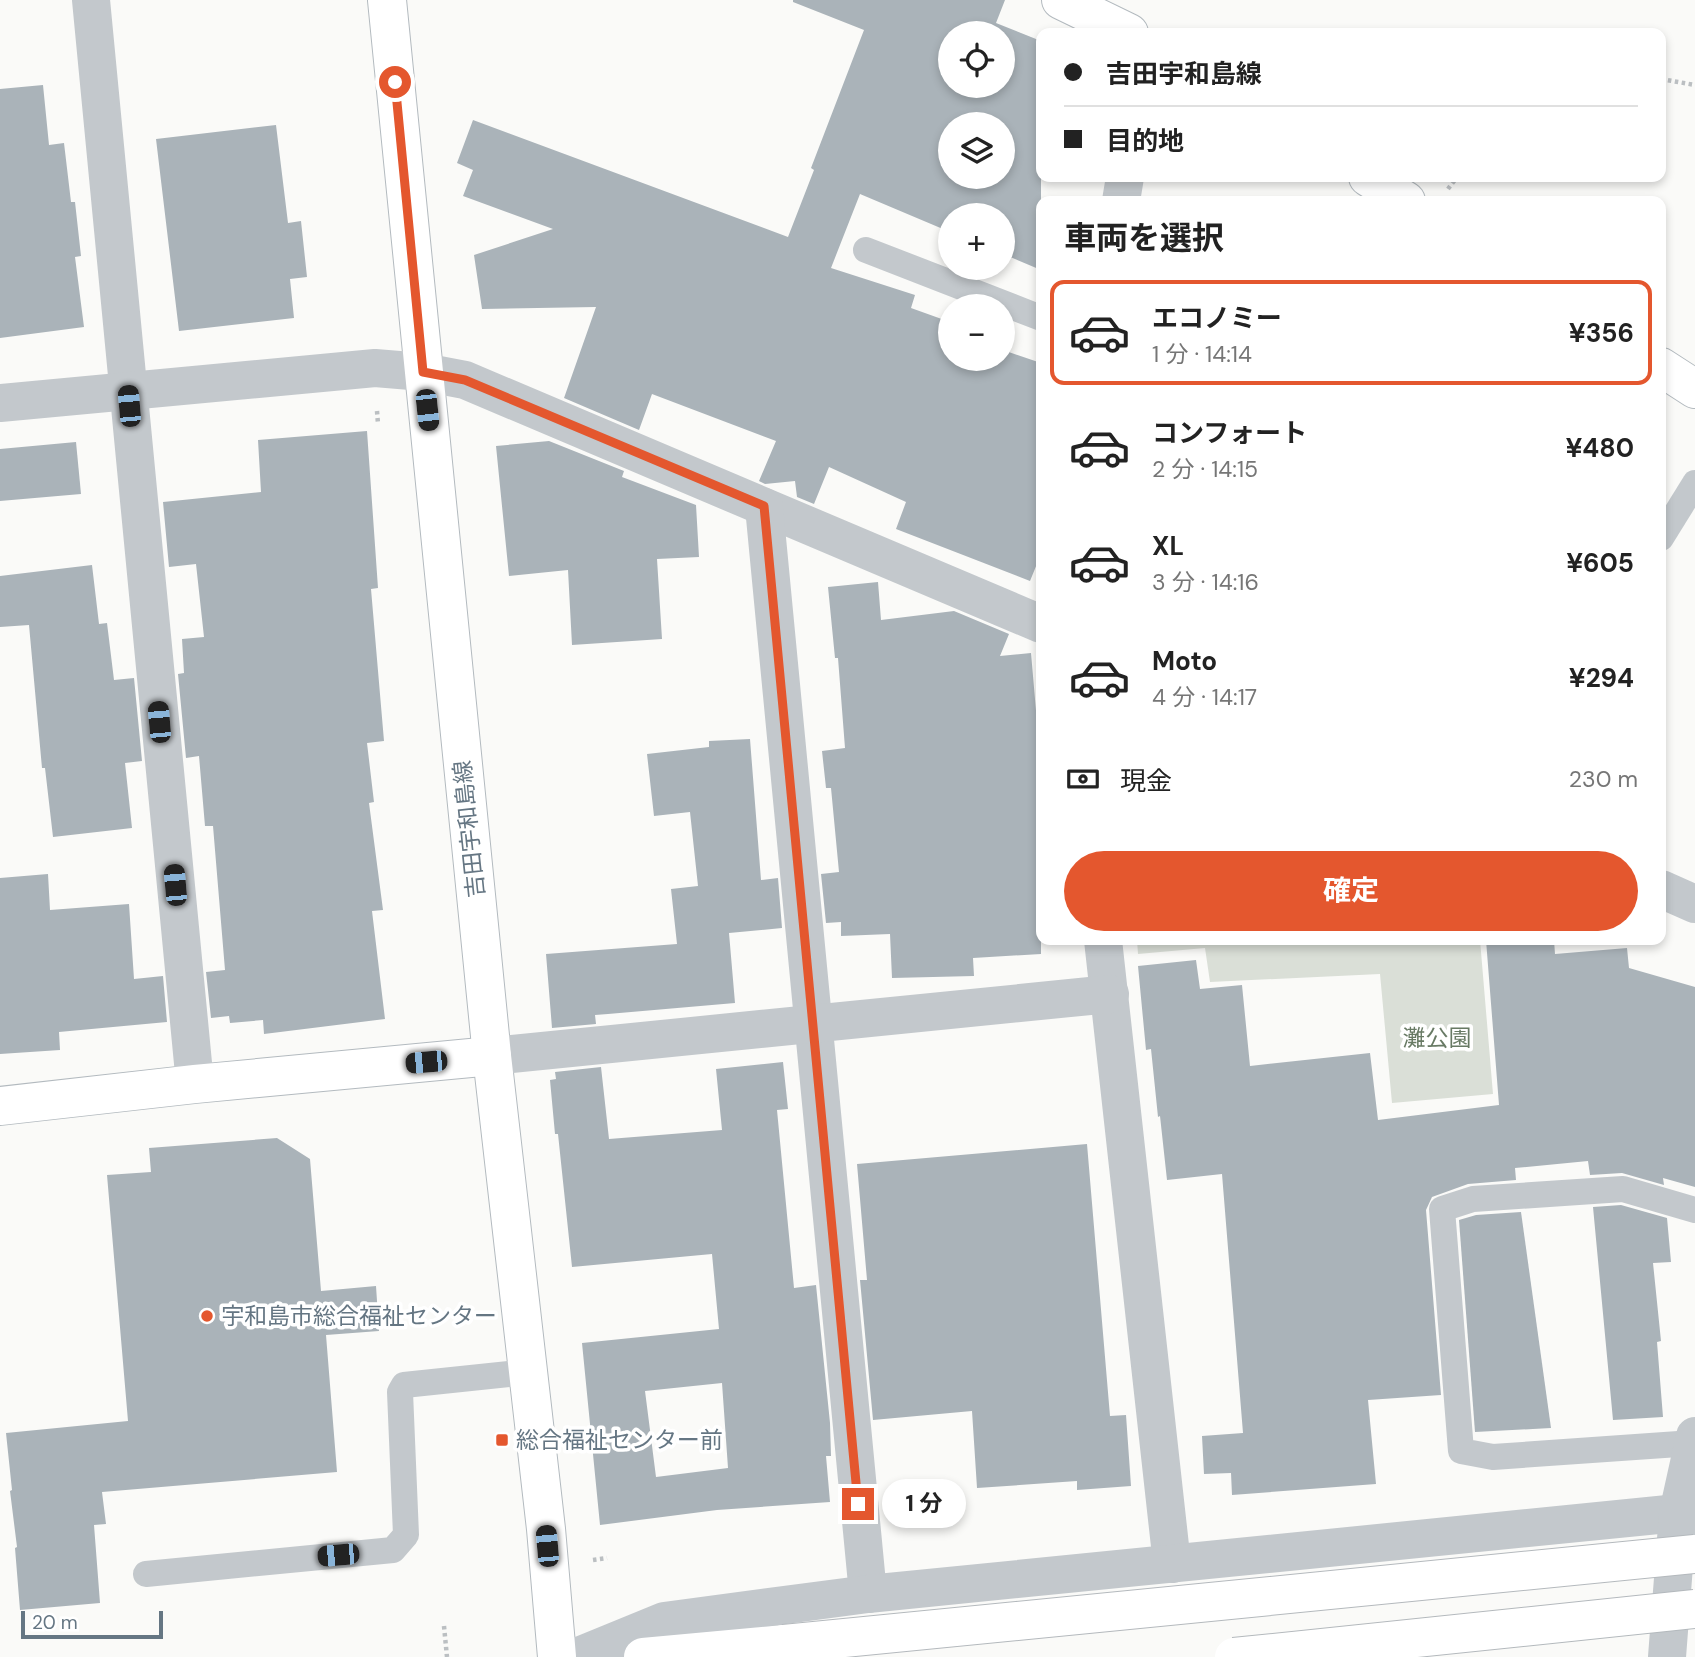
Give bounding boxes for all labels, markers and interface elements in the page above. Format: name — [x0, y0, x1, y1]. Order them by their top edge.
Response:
map controls — [938, 21, 1015, 371]
button: locate — [938, 21, 1015, 98]
text: 吉田宇和島線 — [1106, 57, 1262, 91]
route start — [379, 66, 411, 98]
button: layers — [938, 112, 1015, 189]
text: 目的地 — [1106, 124, 1184, 158]
button: + — [938, 203, 1015, 280]
text: 車両を選択 — [1064, 217, 1224, 259]
button: − — [938, 294, 1015, 371]
icon: car — [1068, 301, 1131, 364]
text: エコノミー — [1152, 301, 1282, 335]
text: ¥356 — [1569, 316, 1634, 350]
text: 1 分 · 14:14 — [1152, 339, 1252, 369]
car — [117, 384, 142, 428]
car — [415, 388, 440, 432]
icon: car — [1068, 416, 1131, 479]
text: コンフォート — [1152, 416, 1307, 450]
text: ¥480 — [1565, 431, 1634, 465]
text: 2 分 · 14:15 — [1152, 454, 1258, 484]
text: XL — [1152, 529, 1184, 563]
icon: car — [1068, 531, 1131, 594]
text: ¥605 — [1566, 546, 1634, 580]
text: 3 分 · 14:16 — [1152, 567, 1259, 597]
text: Moto — [1152, 644, 1217, 678]
icon: car — [1068, 646, 1131, 709]
text: ¥294 — [1569, 661, 1634, 695]
text: 4 分 · 14:17 — [1152, 682, 1257, 712]
car — [147, 700, 172, 744]
street label: 吉田宇和島線 — [447, 759, 491, 899]
icon: cash — [1064, 760, 1102, 798]
text: 現金 — [1120, 764, 1172, 798]
text: 230 m — [1569, 764, 1638, 794]
button: 確定 — [1064, 851, 1638, 931]
car — [163, 863, 188, 907]
park label: 灘公園 — [1403, 1023, 1472, 1053]
car — [405, 1050, 448, 1074]
place label: 宇和島市総合福祉センター — [221, 1301, 497, 1331]
marker: 宇和島市総合福祉センター — [199, 1308, 215, 1324]
place label: 総合福祉センター前 — [516, 1425, 723, 1455]
marker: 総合福祉センター前 — [494, 1432, 510, 1448]
callout: 1 分 — [882, 1480, 966, 1528]
route end — [842, 1488, 874, 1520]
text: 1 分 — [906, 1488, 942, 1518]
car — [535, 1524, 560, 1568]
car — [317, 1543, 360, 1567]
scale bar — [21, 1608, 163, 1640]
text: 20 m — [32, 1610, 78, 1635]

